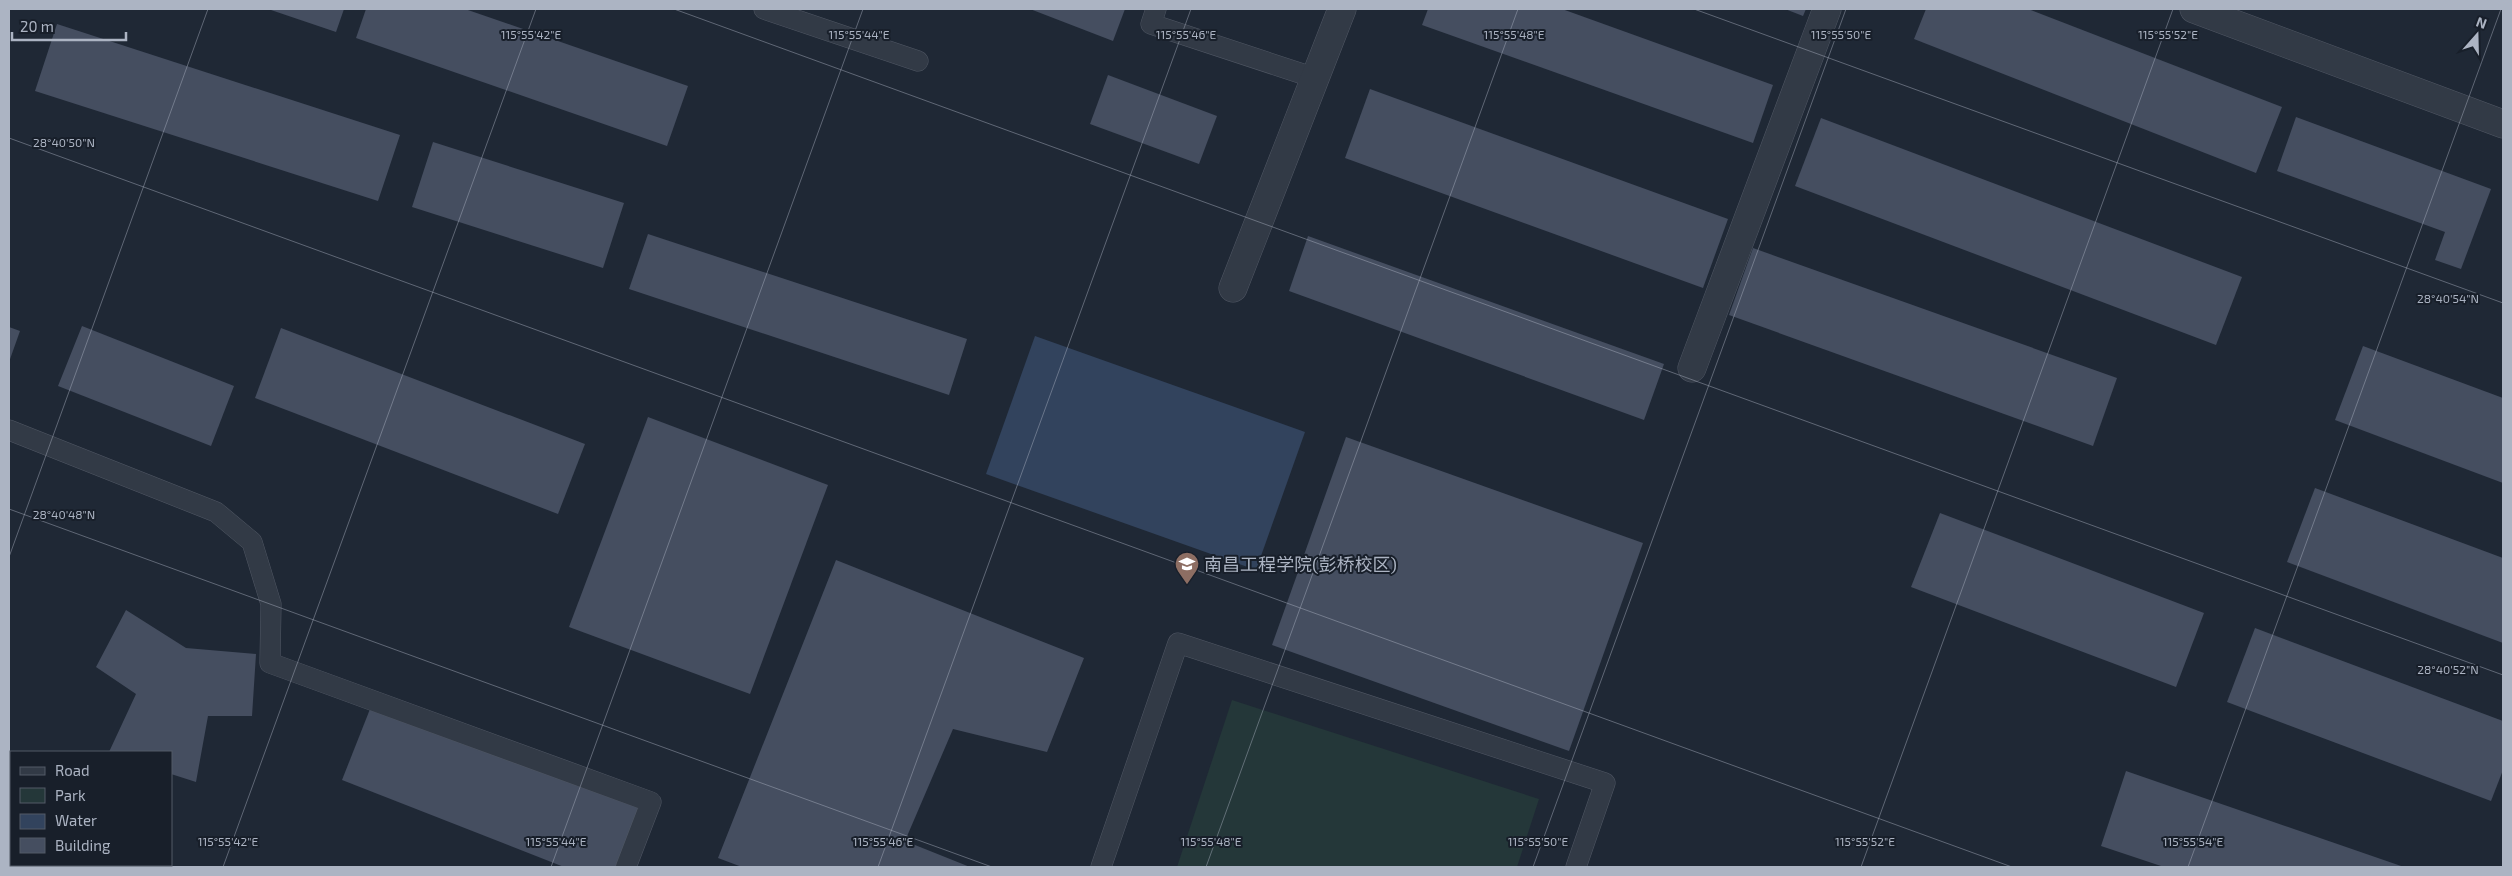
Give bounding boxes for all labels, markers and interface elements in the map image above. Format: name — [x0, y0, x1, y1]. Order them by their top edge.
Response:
scale bar — [12, 10, 126, 42]
north arrow — [2452, 10, 2502, 60]
text: N — [2474, 13, 2489, 32]
text: 20 m — [20, 17, 54, 35]
text: 115°55'42"E — [501, 27, 562, 41]
text: 115°55'44"E — [828, 27, 890, 41]
text: 115°55'46"E — [1156, 27, 1217, 41]
text: 115°55'48"E — [1483, 27, 1545, 41]
text: 115°55'50"E — [1811, 27, 1871, 41]
text: 115°55'52"E — [2138, 27, 2198, 41]
text: 28°40'50"N — [33, 135, 95, 149]
text: 28°40'54"N — [2417, 291, 2479, 305]
text: 28°40'48"N — [33, 507, 95, 521]
school or university icon: 南昌工程学院(彭桥校区) — [1174, 551, 1200, 585]
place label: 南昌工程学院(彭桥校区) — [1204, 553, 1397, 575]
text: 28°40'52"N — [2417, 662, 2479, 676]
legend — [10, 751, 172, 866]
text: Road — [55, 761, 90, 779]
text: Park — [55, 786, 86, 804]
text: Water — [55, 811, 97, 829]
text: 115°55'42"E — [198, 834, 259, 848]
text: 115°55'44"E — [525, 834, 587, 848]
text: 115°55'46"E — [853, 834, 914, 848]
text: 115°55'48"E — [1180, 834, 1242, 848]
text: 115°55'50"E — [1508, 834, 1568, 848]
text: 115°55'52"E — [1835, 834, 1895, 848]
text: 115°55'54"E — [2163, 834, 2223, 848]
text: Building — [55, 836, 111, 854]

